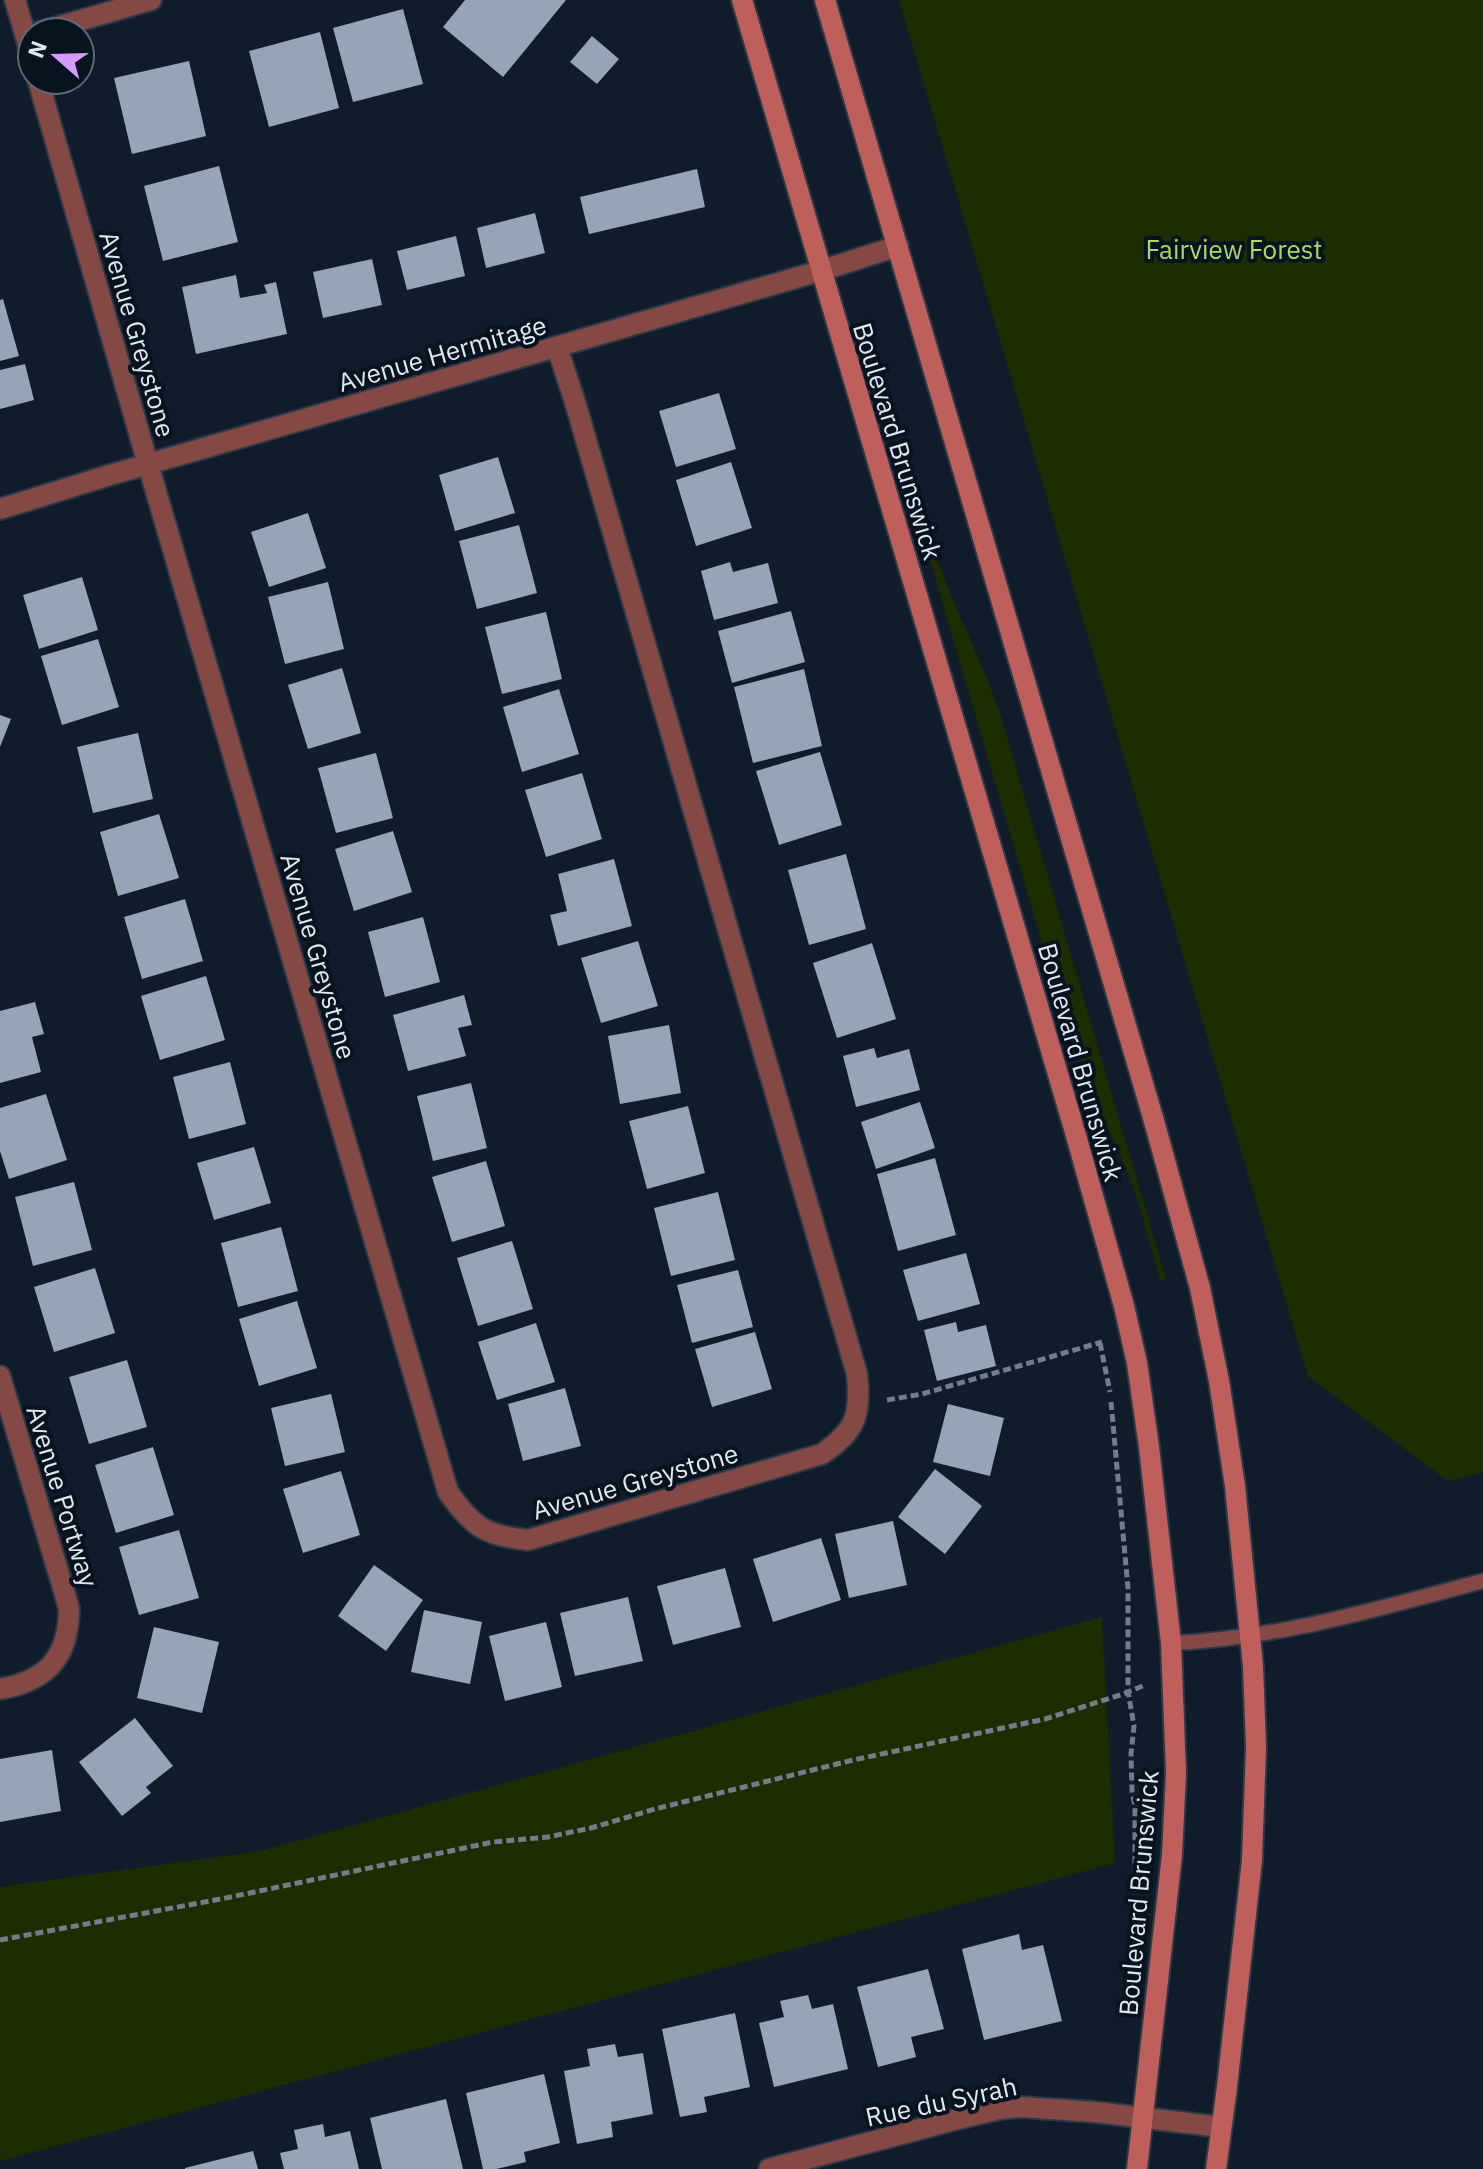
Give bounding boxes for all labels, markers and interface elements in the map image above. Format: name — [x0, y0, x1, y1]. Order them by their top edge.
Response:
north arrow — [16, 16, 96, 96]
text: N — [20, 37, 53, 61]
street label: Avenue Greystone — [92, 227, 184, 441]
park label: Fairview Forest — [1146, 232, 1322, 266]
street label: Avenue Hermitage — [334, 307, 550, 399]
street label: Boulevard Brunswick — [846, 318, 950, 564]
street label: Avenue Greystone — [273, 849, 365, 1063]
street label: Boulevard Brunswick — [1031, 939, 1131, 1185]
street label: Avenue Portway — [19, 1401, 107, 1591]
street label: Avenue Greystone — [528, 1435, 742, 1527]
street label: Boulevard Brunswick — [1110, 1769, 1166, 2017]
street label: Rue du Syrah — [862, 2068, 1020, 2134]

